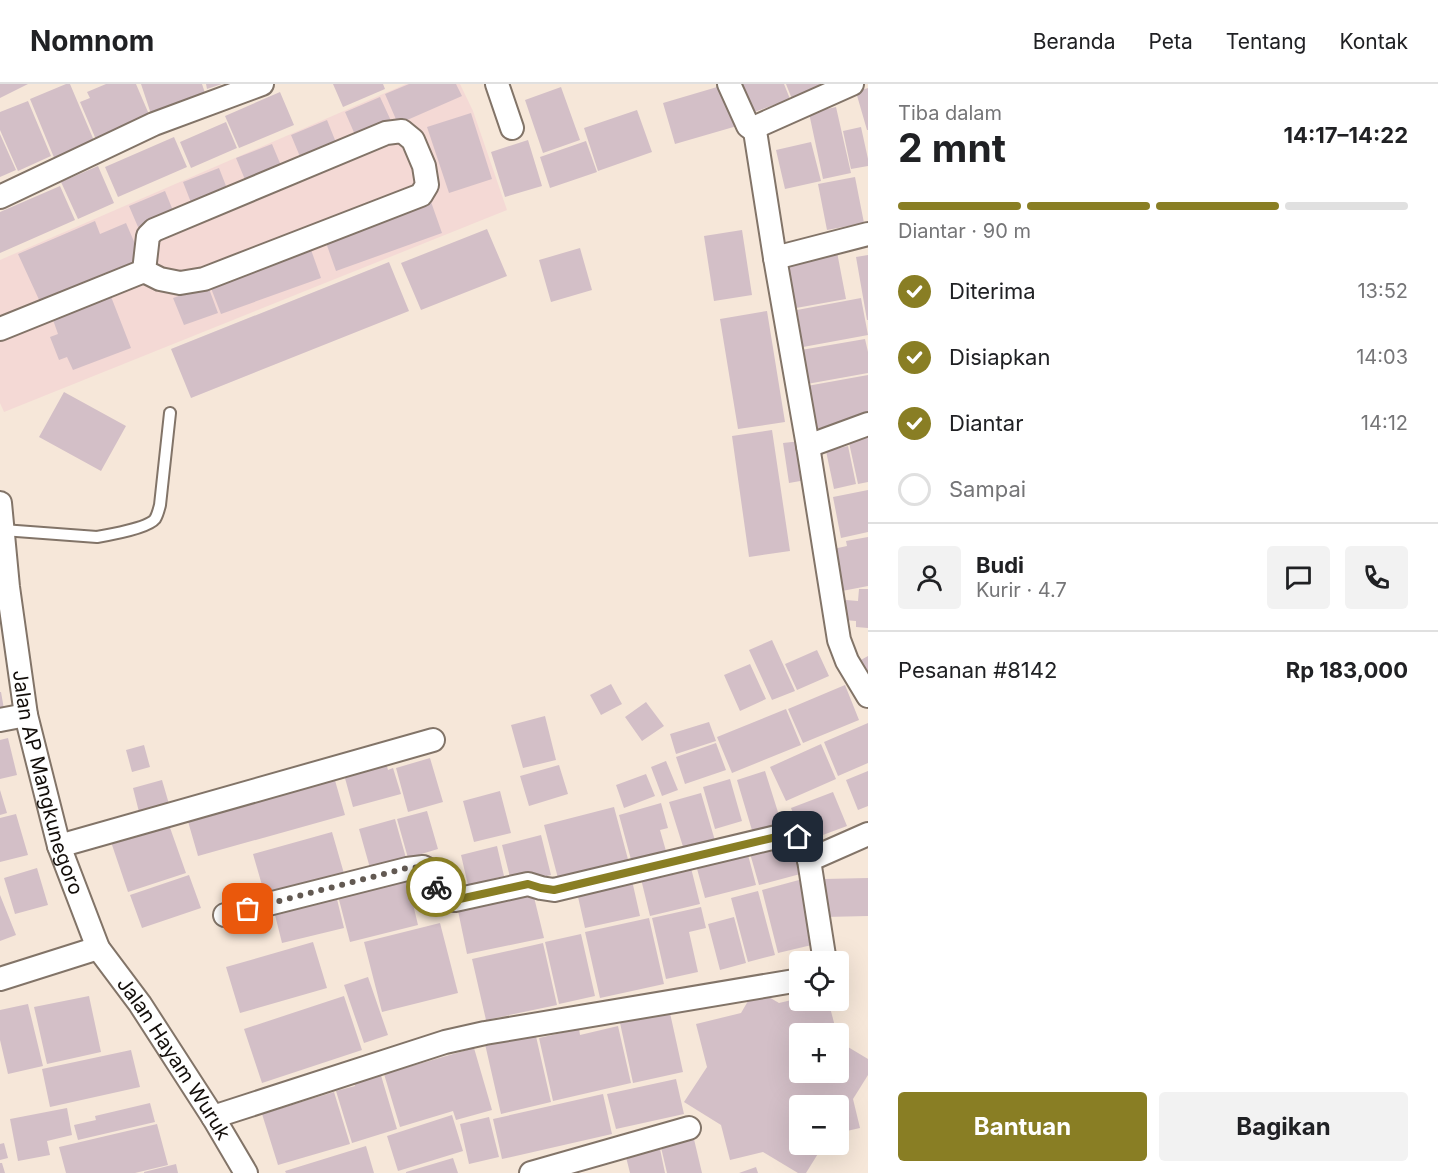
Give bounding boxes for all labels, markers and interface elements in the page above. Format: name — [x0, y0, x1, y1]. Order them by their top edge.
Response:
text: Nomnom — [30, 24, 154, 58]
text: Beranda — [1033, 29, 1115, 54]
text: Peta — [1148, 29, 1193, 54]
text: Tentang — [1226, 29, 1306, 54]
text: Kontak — [1339, 29, 1408, 54]
text: Tiba dalam — [898, 101, 1002, 125]
text: 14:17–14:22 — [1284, 122, 1408, 148]
text: 2 mnt — [898, 124, 1006, 171]
text: Diantar · 90 m — [898, 219, 1031, 243]
icon: check — [898, 275, 931, 308]
text: Diterima — [949, 278, 1036, 304]
text: 13:52 — [1357, 279, 1408, 303]
icon: check — [898, 341, 931, 374]
text: Disiapkan — [949, 344, 1050, 370]
text: 14:03 — [1356, 345, 1408, 369]
icon: check — [898, 407, 931, 440]
text: Diantar — [949, 410, 1024, 436]
text: 14:12 — [1361, 411, 1408, 435]
text: Sampai — [949, 476, 1026, 502]
button: person — [898, 546, 961, 609]
button: chat — [1267, 546, 1330, 609]
button: phone — [1345, 546, 1408, 609]
text: Budi — [976, 552, 1024, 578]
text: Kurir · 4.7 — [976, 578, 1067, 602]
text: Pesanan #8142 — [898, 657, 1057, 683]
text: Rp 183,000 — [1286, 657, 1408, 683]
street label: Jalan AP Mangkunegoro — [8, 668, 88, 898]
pin — [772, 811, 823, 862]
icon: home — [781, 820, 814, 853]
courier — [406, 857, 466, 917]
icon: bike — [420, 871, 453, 904]
pin — [222, 883, 273, 934]
icon: bag — [231, 892, 264, 925]
map controls — [789, 951, 849, 1155]
button: locate — [789, 951, 849, 1011]
street label: Jalan Hayam Wuruk — [112, 972, 236, 1144]
button: + — [789, 1023, 849, 1083]
button: Bantuan — [898, 1092, 1147, 1161]
button: Bagikan — [1159, 1092, 1408, 1161]
button: − — [789, 1095, 849, 1155]

